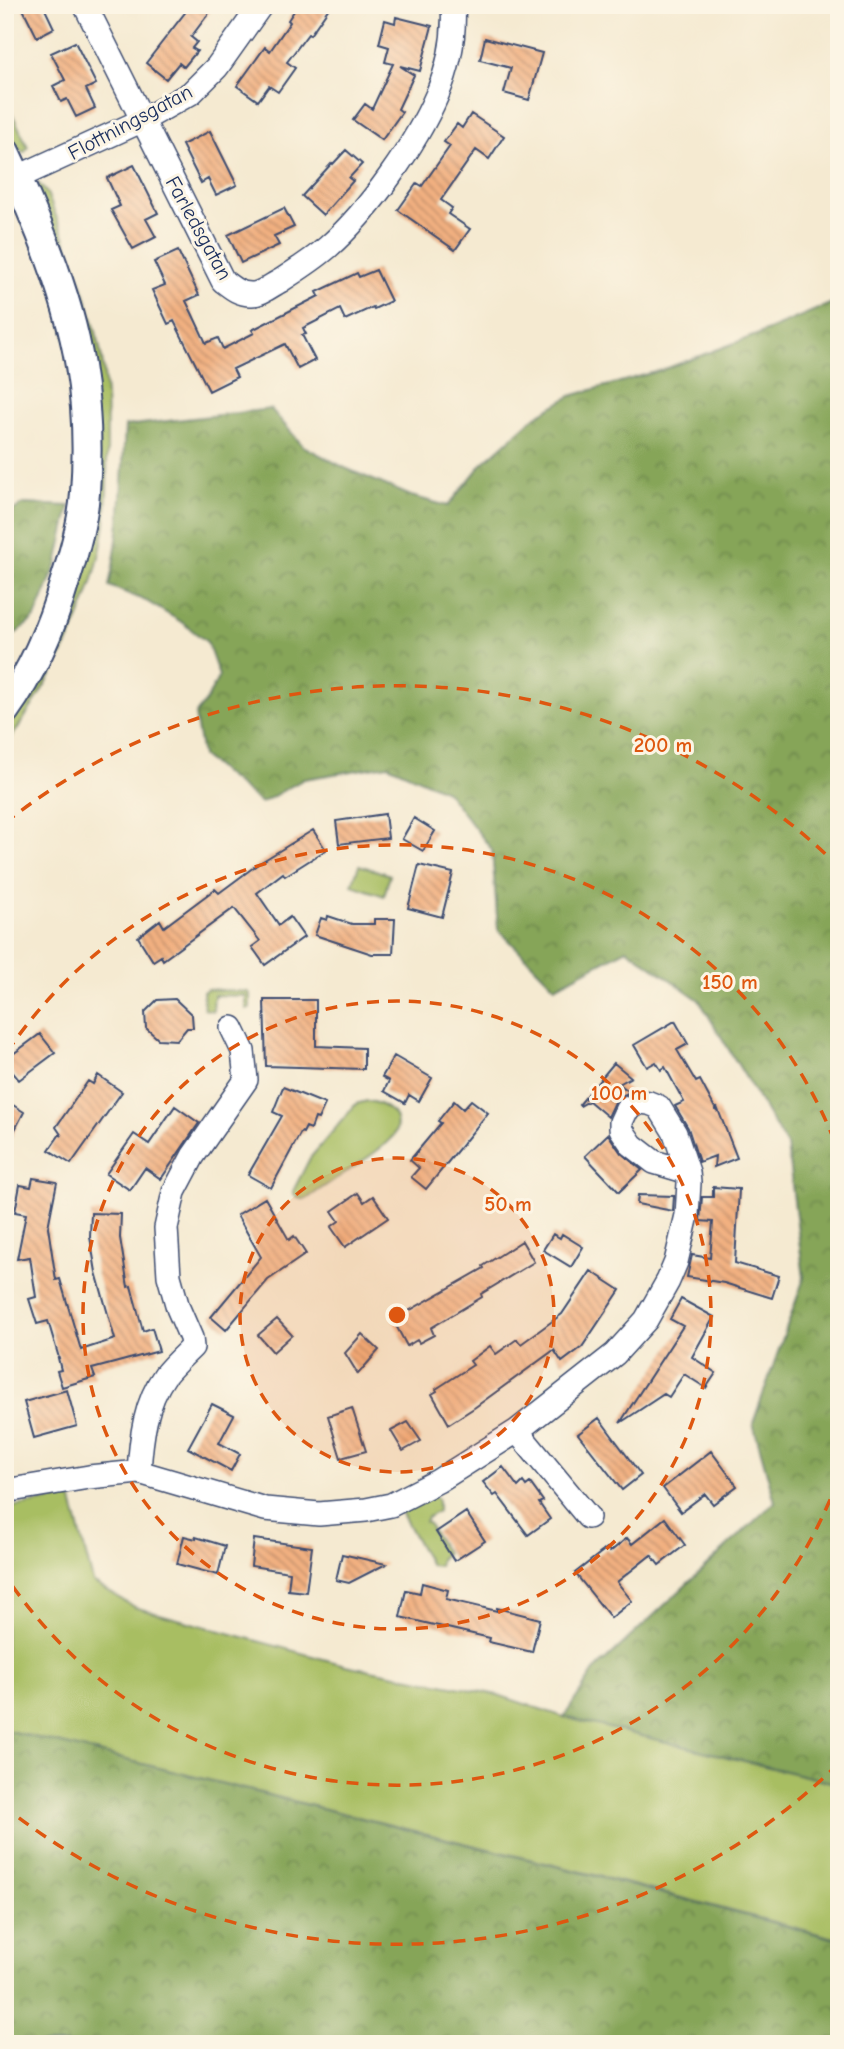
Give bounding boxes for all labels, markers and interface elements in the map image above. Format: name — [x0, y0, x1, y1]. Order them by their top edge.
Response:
street label: Flottningsgatan — [64, 79, 196, 165]
street label: Farledsgatan — [161, 172, 237, 284]
text: 200 m — [634, 733, 692, 757]
text: 150 m — [702, 970, 758, 994]
text: 100 m — [591, 1081, 647, 1105]
text: 50 m — [484, 1192, 532, 1216]
centre of rings — [385, 1303, 409, 1327]

